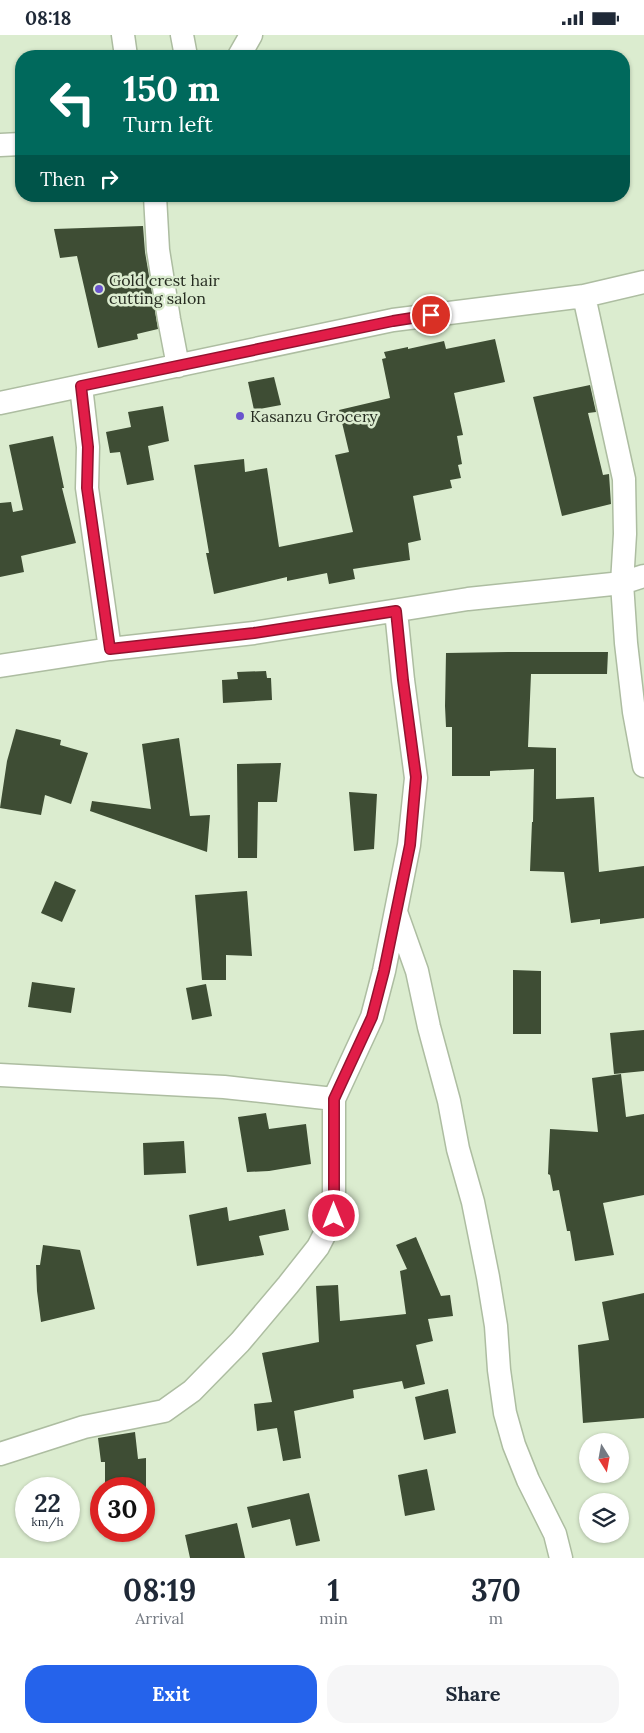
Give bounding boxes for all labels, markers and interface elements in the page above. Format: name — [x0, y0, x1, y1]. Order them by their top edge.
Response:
text: 08:18 — [25, 6, 71, 30]
text: 150 m — [123, 66, 220, 111]
icon: left — [40, 70, 105, 135]
text: Turn left — [123, 110, 213, 138]
icon: right — [95, 165, 123, 193]
text: Then — [40, 167, 85, 191]
place label: Gold crest hair cutting salon — [109, 270, 220, 308]
marker: Gold crest hair cutting salon — [93, 283, 105, 295]
pin — [410, 294, 452, 336]
icon: arrive — [417, 301, 445, 329]
place label: Kasanzu Grocery — [250, 406, 378, 426]
marker: Kasanzu Grocery — [234, 410, 246, 422]
position arrow — [307, 1189, 359, 1241]
north arrow — [579, 1433, 629, 1483]
map controls — [579, 1433, 629, 1543]
speed limit sign: 30 — [90, 1477, 155, 1542]
text: 22 — [34, 1487, 61, 1519]
button: layers — [579, 1493, 629, 1543]
text: km/h — [31, 1514, 64, 1529]
text: 08:19 — [123, 1571, 196, 1609]
text: 1 — [328, 1571, 340, 1609]
text: 370 — [471, 1571, 521, 1609]
text: Arrival — [135, 1608, 184, 1628]
text: min — [319, 1608, 348, 1628]
text: m — [489, 1608, 503, 1628]
button: Exit — [25, 1665, 317, 1723]
button: Share — [327, 1665, 619, 1723]

